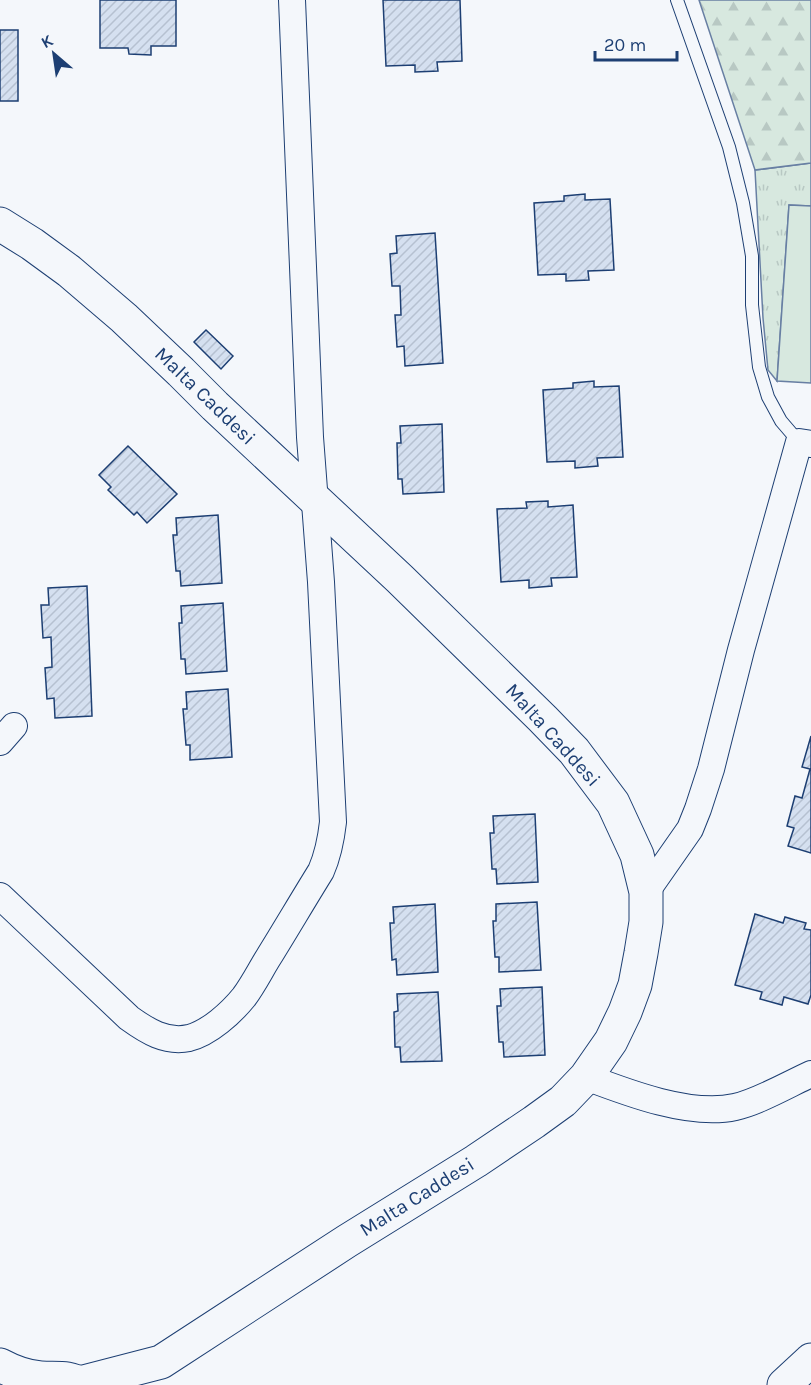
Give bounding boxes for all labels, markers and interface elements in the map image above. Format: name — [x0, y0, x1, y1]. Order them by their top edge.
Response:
north arrow — [24, 24, 84, 84]
scale bar — [595, 24, 678, 62]
text: K — [38, 30, 57, 52]
text: 20 m — [604, 34, 646, 56]
street label: Malta Caddesi — [150, 342, 260, 450]
street label: Malta Caddesi — [501, 679, 605, 791]
street label: Malta Caddesi — [356, 1153, 478, 1241]

